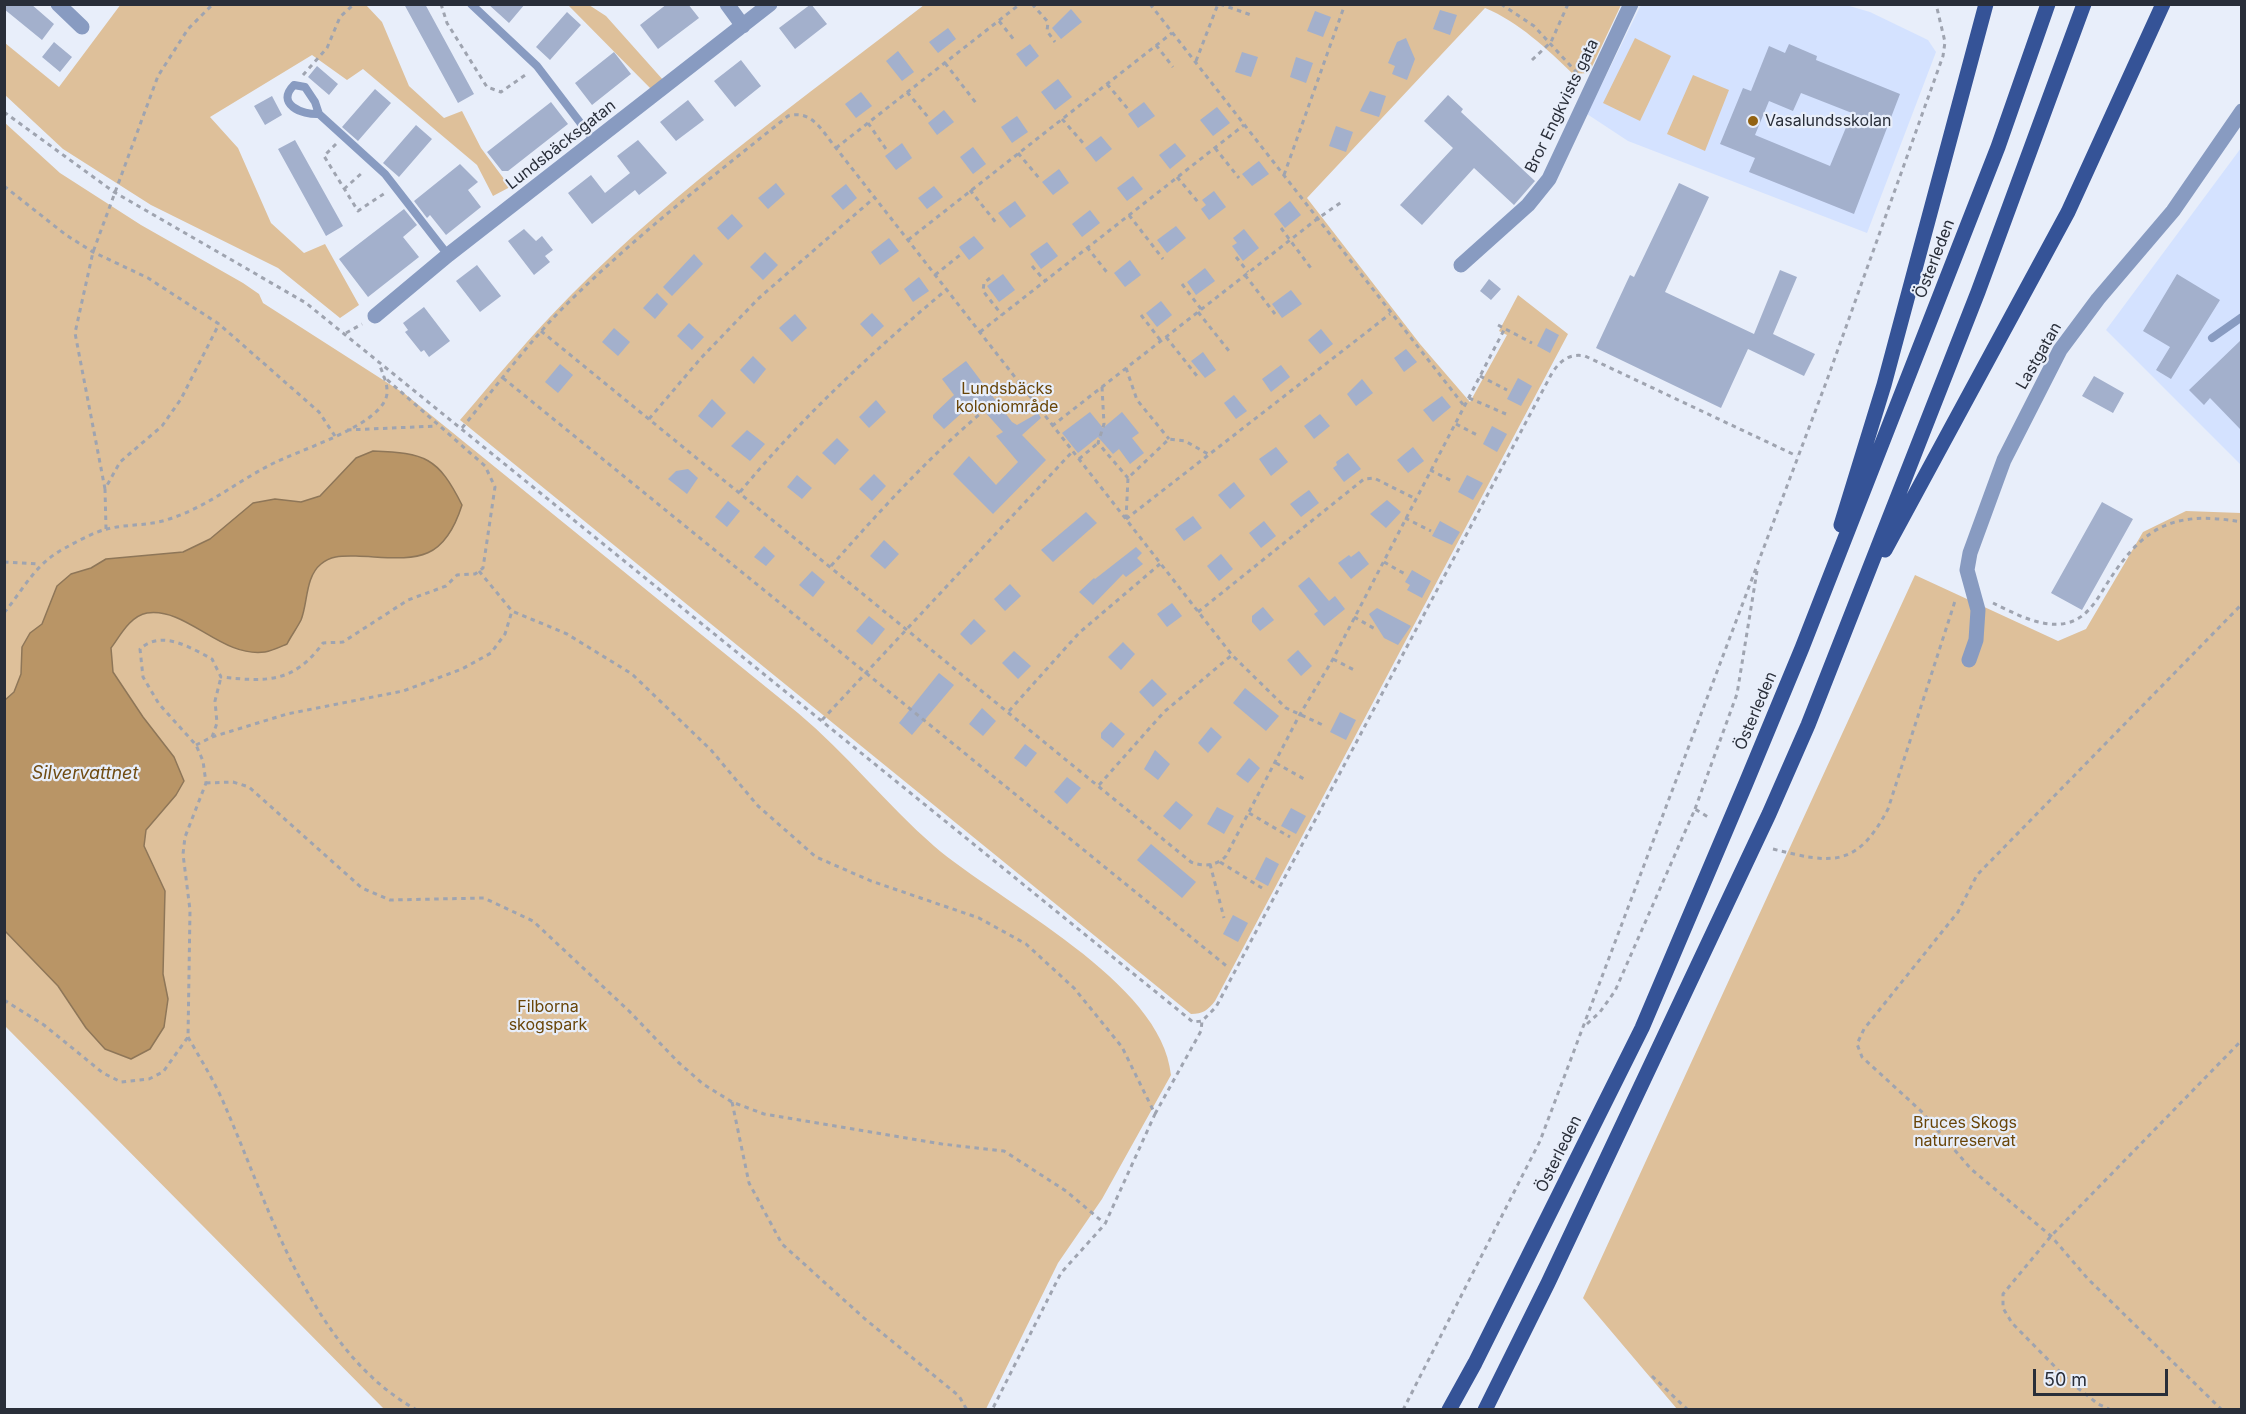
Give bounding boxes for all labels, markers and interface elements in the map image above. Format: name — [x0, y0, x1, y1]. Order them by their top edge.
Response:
street label: Bror Engkvists gata — [1521, 36, 1603, 176]
street label: Lundsbäcksgatan — [502, 96, 620, 194]
place label: Vasalundsskolan — [1765, 111, 1891, 131]
marker: Vasalundsskolan — [1746, 114, 1760, 128]
street label: Österleden — [1911, 217, 1959, 301]
street label: Lastgatan — [2012, 319, 2066, 393]
park label: Lundsbäcks koloniområde — [956, 379, 1058, 417]
street label: Österleden — [1731, 669, 1781, 753]
water label: Silvervattnet — [32, 763, 138, 785]
park label: Filborna skogspark — [509, 997, 587, 1035]
street label: Österleden — [1532, 1112, 1586, 1196]
park label: Bruces Skogs naturreservat — [1913, 1113, 2017, 1151]
scale bar — [2036, 1357, 2171, 1395]
text: 50 m — [2044, 1369, 2087, 1390]

